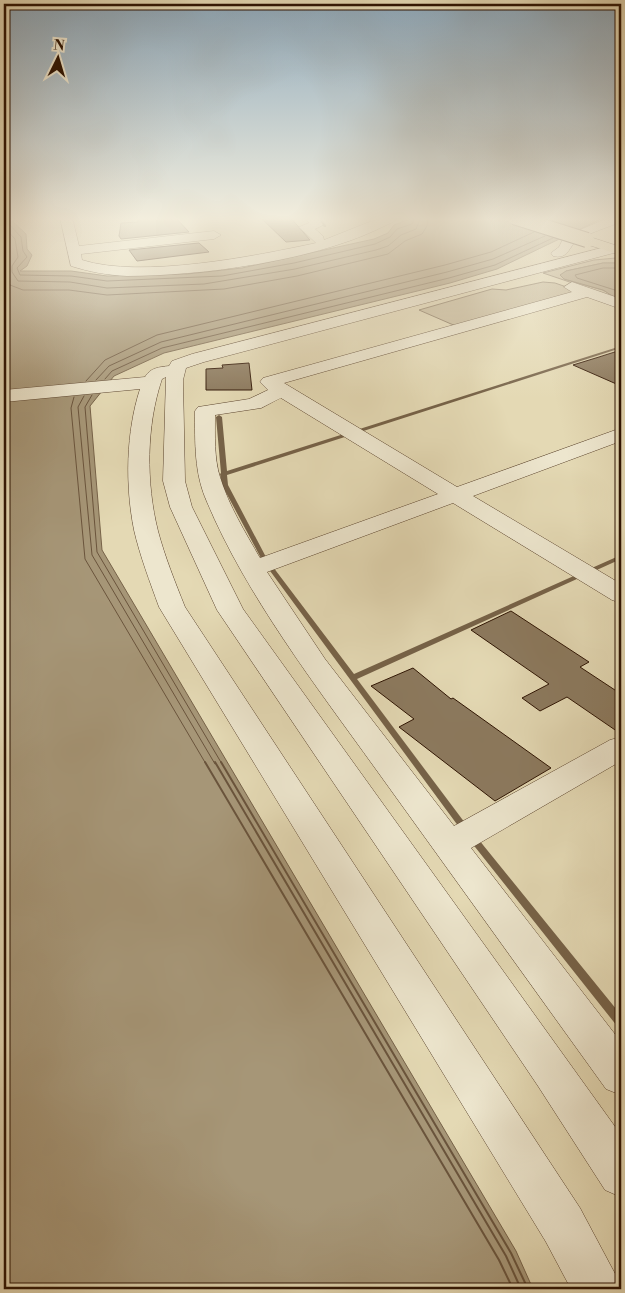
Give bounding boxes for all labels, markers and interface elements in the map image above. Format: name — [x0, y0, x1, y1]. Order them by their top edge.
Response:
north arrow — [32, 32, 82, 82]
text: N — [53, 37, 65, 55]

